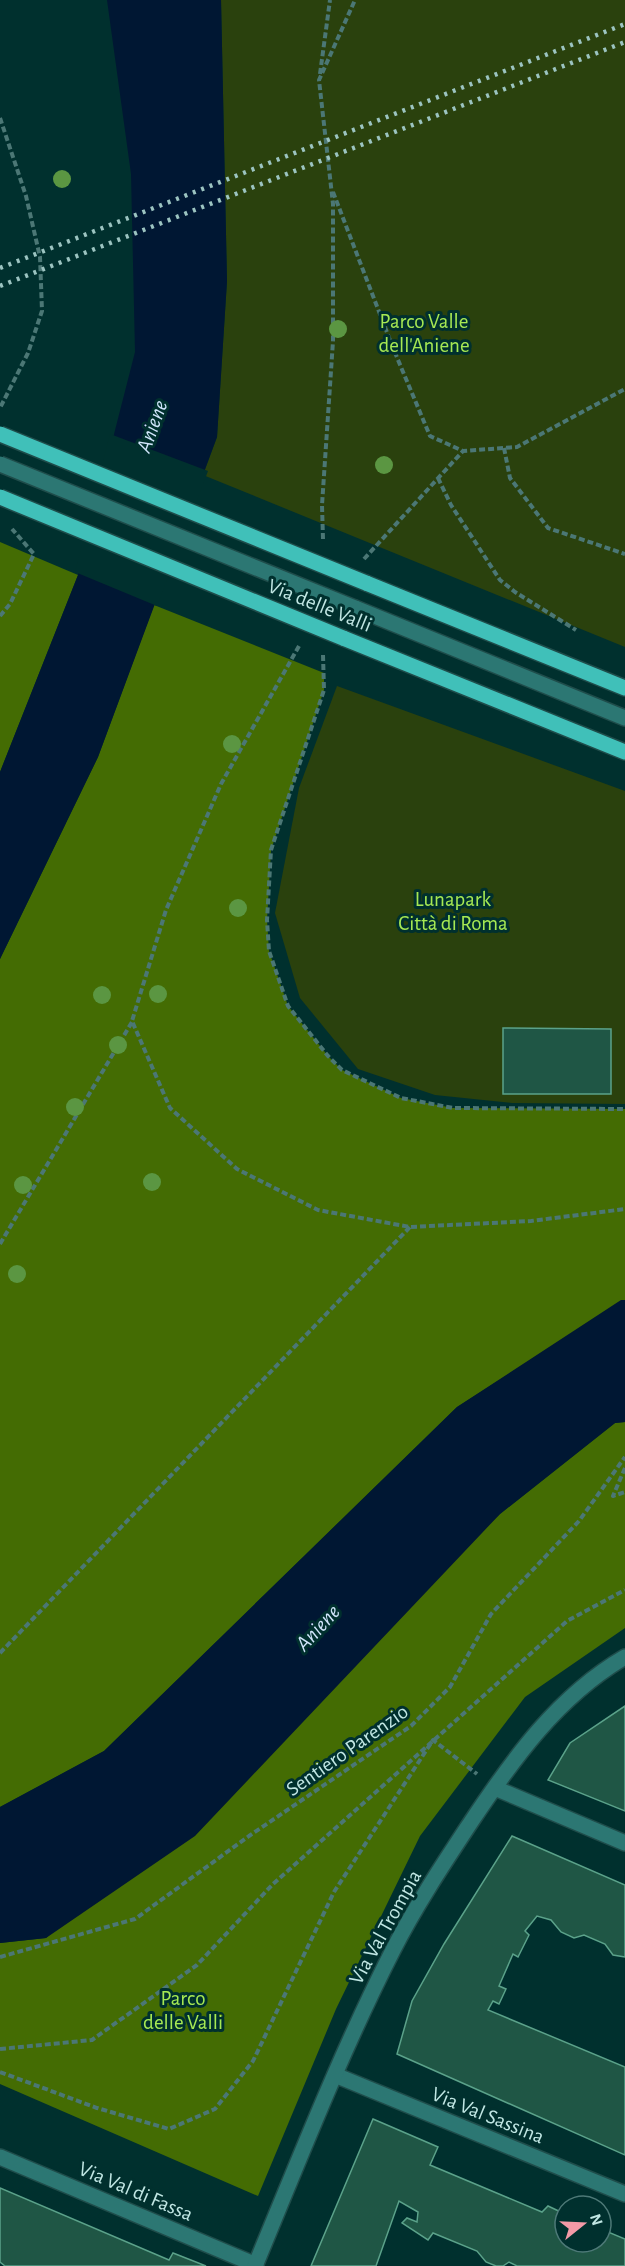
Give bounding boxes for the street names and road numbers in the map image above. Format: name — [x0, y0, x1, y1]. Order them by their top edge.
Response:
street label: Via delle Valli — [265, 575, 375, 636]
street label: Sentiero Parenzio — [283, 1701, 412, 1800]
street label: Via Val Trompia — [345, 1866, 426, 1988]
street label: Via Val Sassina — [428, 2083, 547, 2148]
street label: Via Val di Fassa — [76, 2158, 196, 2225]

